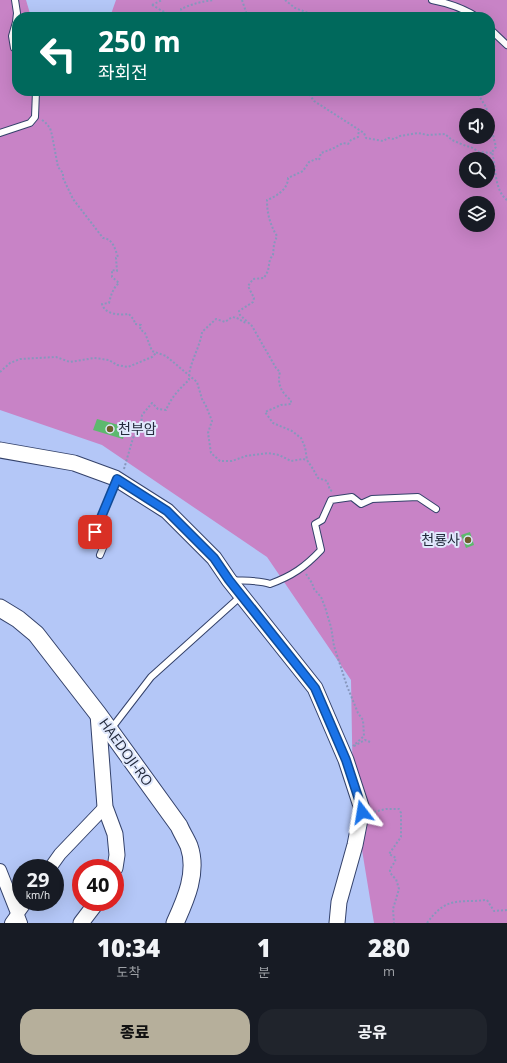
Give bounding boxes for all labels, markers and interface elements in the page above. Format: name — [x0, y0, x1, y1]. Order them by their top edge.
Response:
text: 250 m — [98, 22, 181, 60]
icon: left — [32, 28, 84, 80]
text: 좌회전 — [98, 60, 148, 84]
map controls — [459, 108, 495, 232]
button: sound — [459, 108, 495, 144]
button: search — [459, 152, 495, 188]
button: layers — [459, 196, 495, 232]
place label: 천부암 — [118, 419, 157, 438]
marker: 천부암 — [105, 424, 115, 434]
pin — [78, 515, 112, 549]
icon: arrive — [84, 521, 106, 543]
place label: 천룡사 — [421, 530, 460, 549]
marker: 천룡사 — [463, 535, 473, 545]
street label: HAEDOJI-RO — [95, 714, 158, 790]
position arrow — [341, 791, 383, 833]
speed limit sign: 40 — [72, 859, 124, 911]
text: 29 — [27, 866, 49, 893]
text: km/h — [26, 888, 50, 902]
text: 10:34 — [97, 931, 160, 964]
text: 1 — [257, 931, 271, 964]
text: 280 — [368, 931, 410, 964]
text: m — [383, 962, 395, 980]
text: 도착 — [117, 963, 140, 981]
text: 분 — [258, 963, 270, 981]
button: 종료 — [20, 1009, 250, 1055]
button: 공유 — [258, 1009, 487, 1055]

